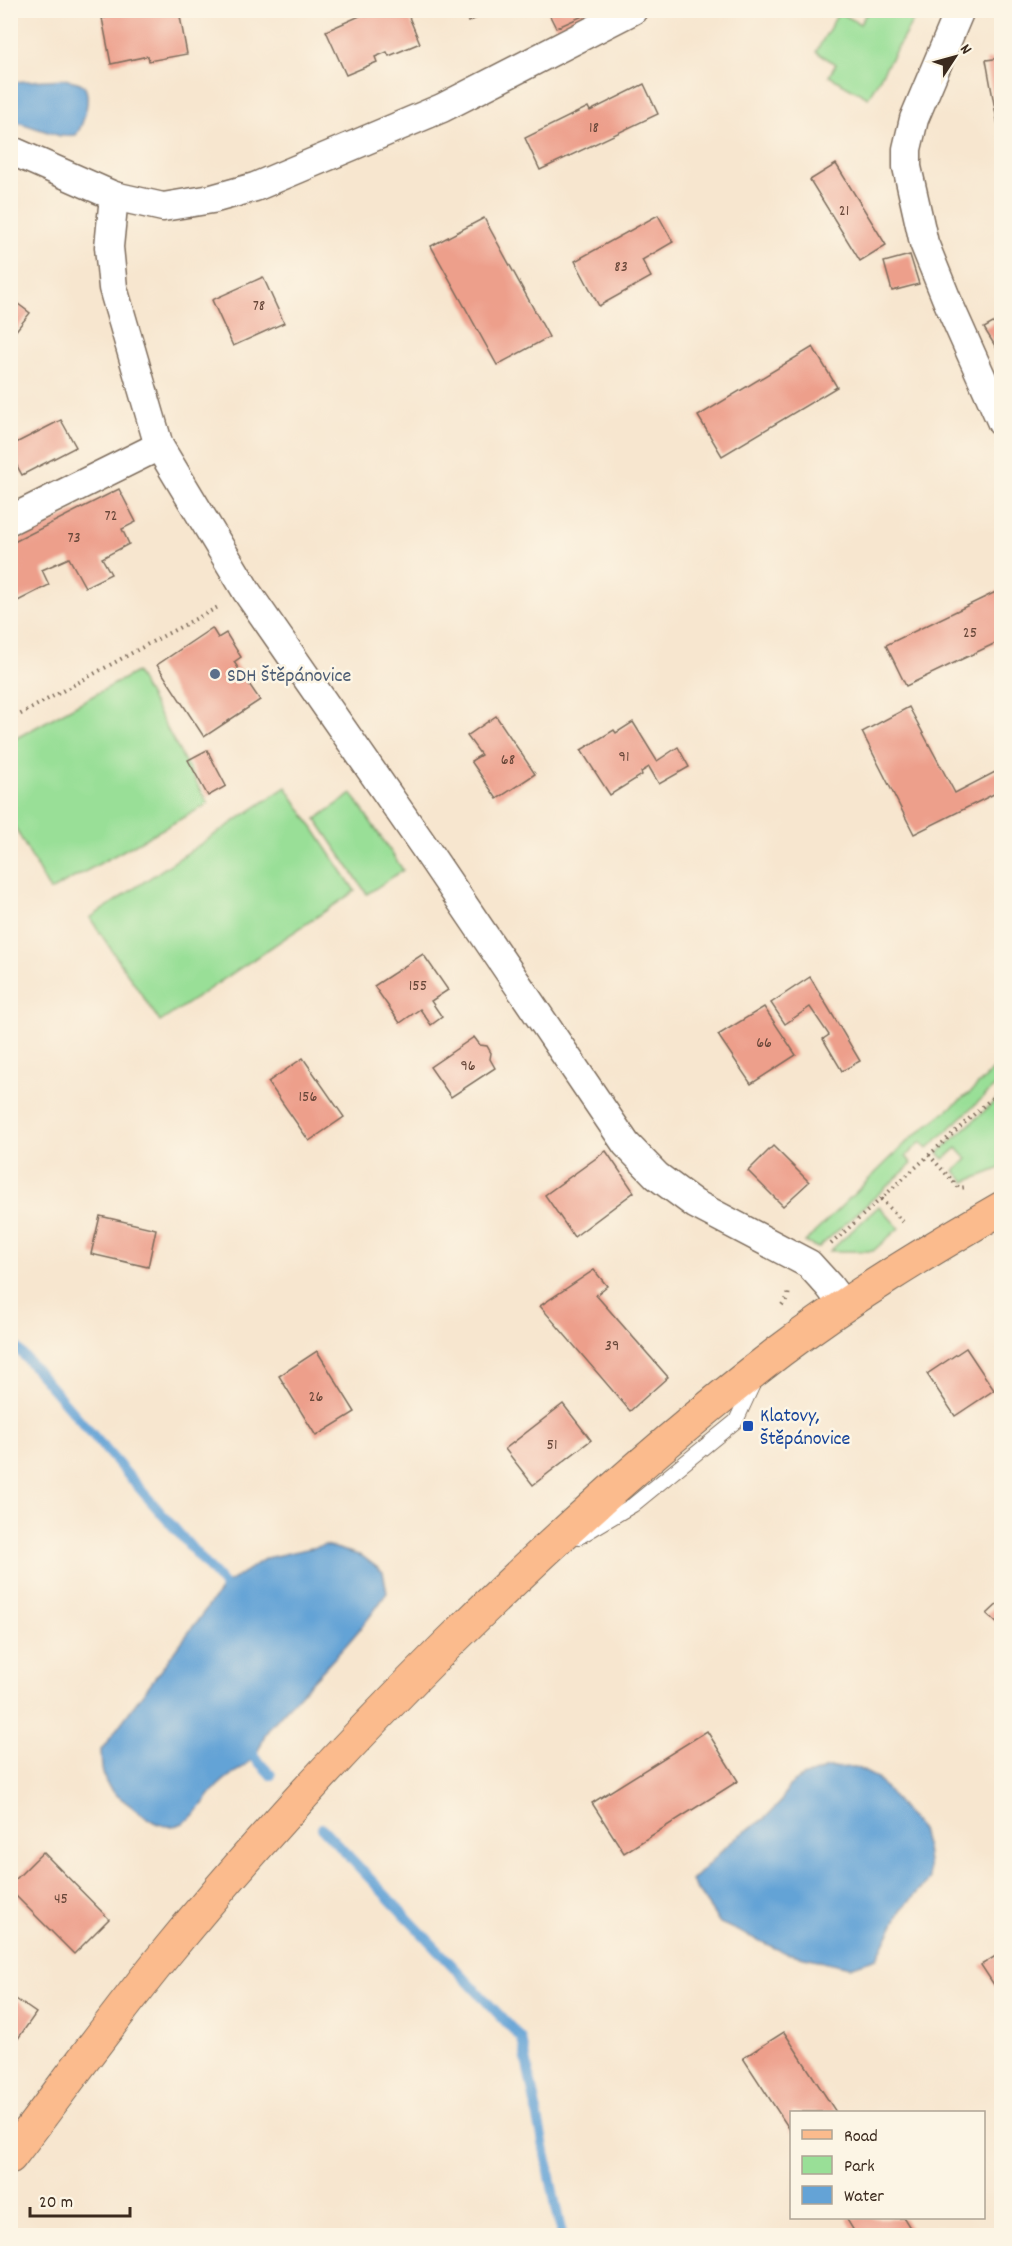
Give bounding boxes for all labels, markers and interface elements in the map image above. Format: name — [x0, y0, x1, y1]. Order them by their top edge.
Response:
north arrow — [925, 27, 985, 87]
text: N — [953, 40, 977, 60]
house number: 18 — [589, 117, 599, 140]
house number: 21 — [839, 200, 849, 223]
house number: 83 — [614, 256, 628, 279]
house number: 78 — [253, 295, 265, 318]
house number: 72 — [104, 505, 118, 528]
house number: 73 — [67, 527, 81, 550]
house number: 25 — [963, 622, 977, 645]
place label: SDH Štěpánovice — [227, 663, 352, 691]
marker: SDH Štěpánovice — [208, 667, 222, 681]
house number: 91 — [619, 746, 629, 769]
house number: 68 — [501, 749, 515, 772]
house number: 155 — [409, 975, 427, 998]
house number: 66 — [756, 1032, 772, 1055]
house number: 96 — [460, 1055, 476, 1078]
house number: 156 — [299, 1086, 318, 1109]
house number: 39 — [605, 1335, 619, 1358]
house number: 26 — [309, 1386, 324, 1409]
place label: Klatovy, Štěpánovice — [760, 1403, 851, 1454]
marker: Klatovy, Štěpánovice — [741, 1419, 755, 1433]
house number: 51 — [547, 1434, 557, 1457]
house number: 45 — [54, 1888, 68, 1911]
legend — [790, 2111, 985, 2219]
text: Road — [844, 2125, 878, 2150]
text: Park — [844, 2155, 875, 2180]
scale bar — [30, 2180, 130, 2218]
text: Water — [844, 2185, 884, 2210]
text: 20 m — [39, 2191, 73, 2216]

